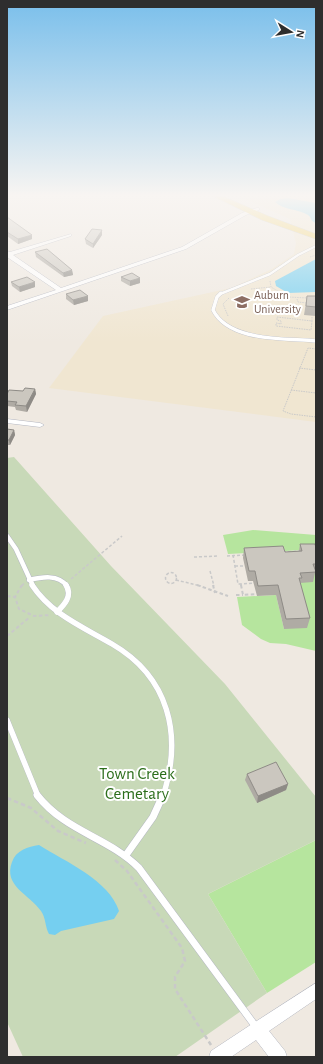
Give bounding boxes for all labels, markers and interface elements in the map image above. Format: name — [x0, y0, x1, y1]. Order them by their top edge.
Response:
north arrow — [271, 12, 311, 52]
text: N — [294, 29, 306, 39]
place label: Auburn University — [254, 289, 301, 316]
school or university icon: Auburn University — [233, 293, 251, 311]
park label: Town Creek Cemetary — [99, 765, 175, 803]

